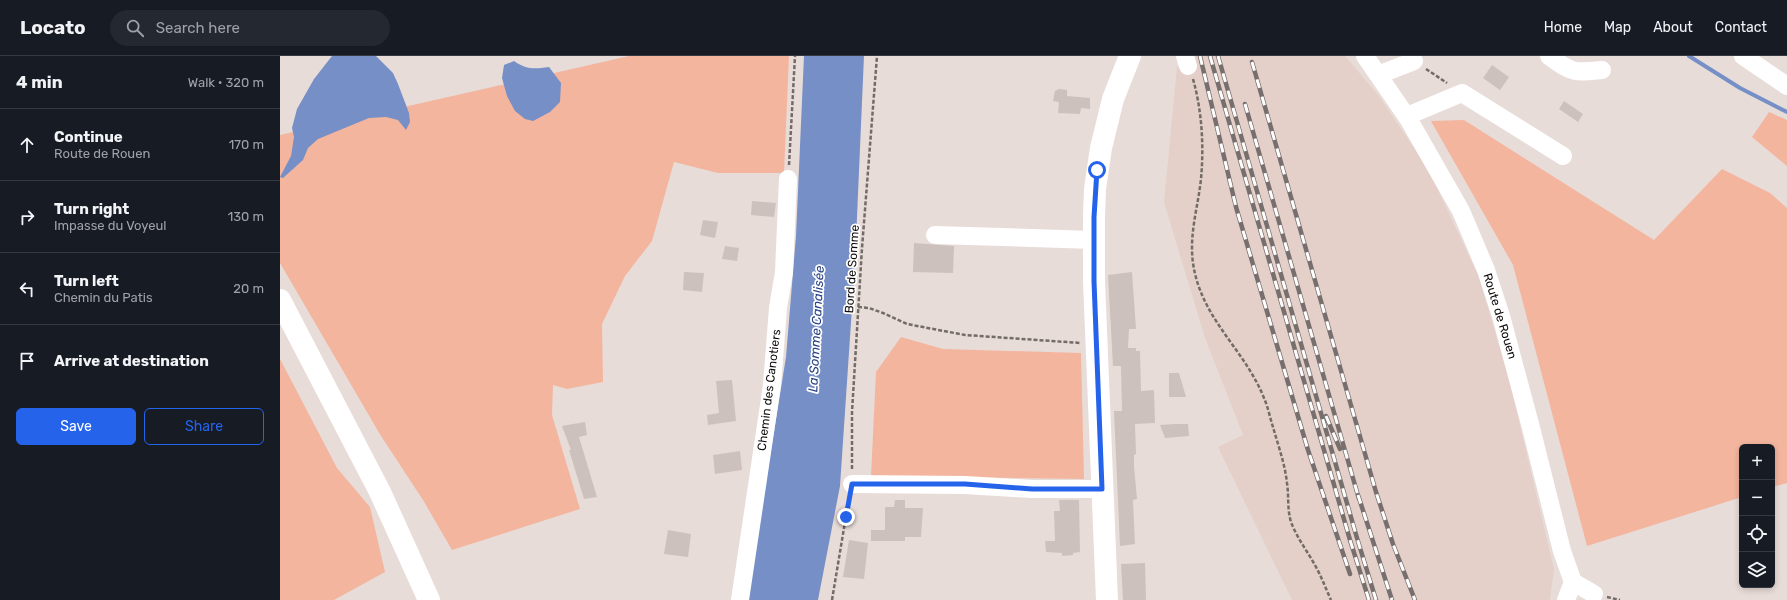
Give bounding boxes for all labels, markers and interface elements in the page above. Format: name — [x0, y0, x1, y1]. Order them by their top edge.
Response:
search box — [110, 10, 390, 46]
text: Locato — [20, 16, 86, 39]
icon: search — [124, 17, 146, 39]
text: Search here — [156, 19, 240, 37]
text: Home — [1544, 19, 1582, 36]
text: Map — [1604, 19, 1631, 36]
text: About — [1653, 19, 1693, 36]
text: Contact — [1715, 19, 1767, 36]
text: 4 min — [16, 72, 63, 92]
text: Walk · 320 m — [188, 75, 264, 90]
text: Continue — [54, 128, 123, 146]
icon: ahead — [16, 134, 38, 156]
text: 170 m — [229, 137, 264, 152]
text: Route de Rouen — [54, 146, 150, 161]
route start — [1088, 161, 1106, 179]
text: Turn right — [54, 200, 129, 218]
icon: right — [16, 206, 38, 228]
text: 130 m — [228, 209, 264, 224]
text: Impasse du Voyeul — [54, 218, 166, 233]
street label: Bord de Somme — [842, 224, 862, 314]
water label: La Somme Canalisée — [805, 265, 827, 393]
street label: Route de Rouen — [1480, 271, 1520, 361]
text: Turn left — [54, 272, 119, 290]
icon: left — [16, 278, 38, 300]
text: 20 m — [233, 281, 264, 296]
text: Chemin du Patis — [54, 290, 153, 305]
street label: Chemin des Canotiers — [755, 328, 783, 452]
icon: arrive — [16, 350, 38, 372]
text: Arrive at destination — [54, 352, 209, 370]
button: Save — [16, 408, 136, 445]
button: Share — [144, 408, 264, 445]
map controls — [1739, 444, 1775, 588]
button: + — [1739, 444, 1775, 480]
button: − — [1739, 480, 1775, 516]
route end — [837, 508, 855, 526]
button: locate — [1739, 516, 1775, 552]
button: layers — [1739, 552, 1775, 588]

